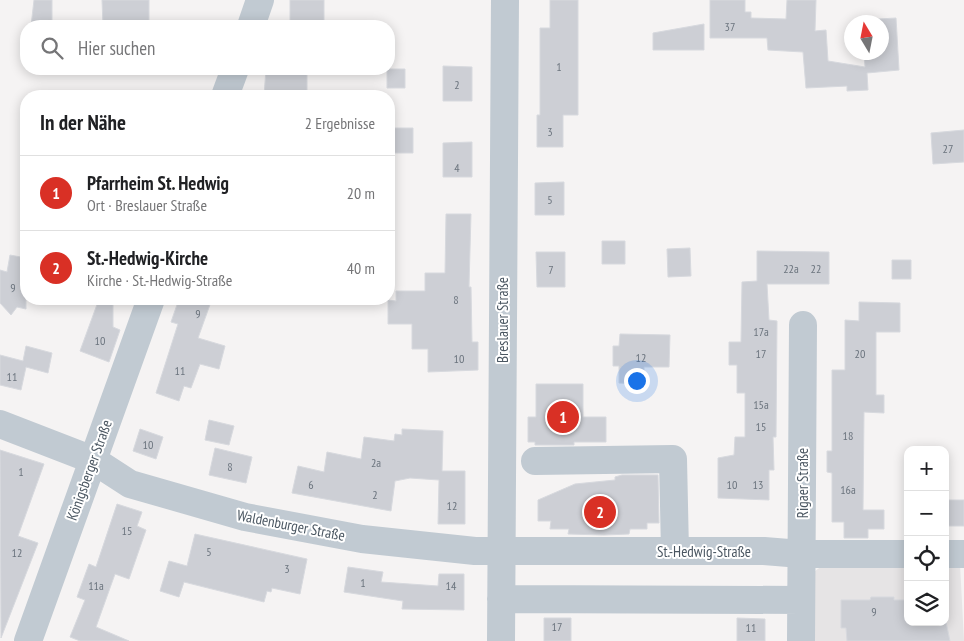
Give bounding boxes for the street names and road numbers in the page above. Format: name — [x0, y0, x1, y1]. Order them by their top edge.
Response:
street label: Breslauer Straße — [493, 277, 512, 363]
street label: Königsberger Straße — [62, 417, 116, 523]
street label: Rigaer Straße — [793, 448, 812, 518]
street label: Waldenburger Straße — [235, 505, 347, 545]
street label: St.-Hedwig-Straße — [657, 542, 751, 561]

